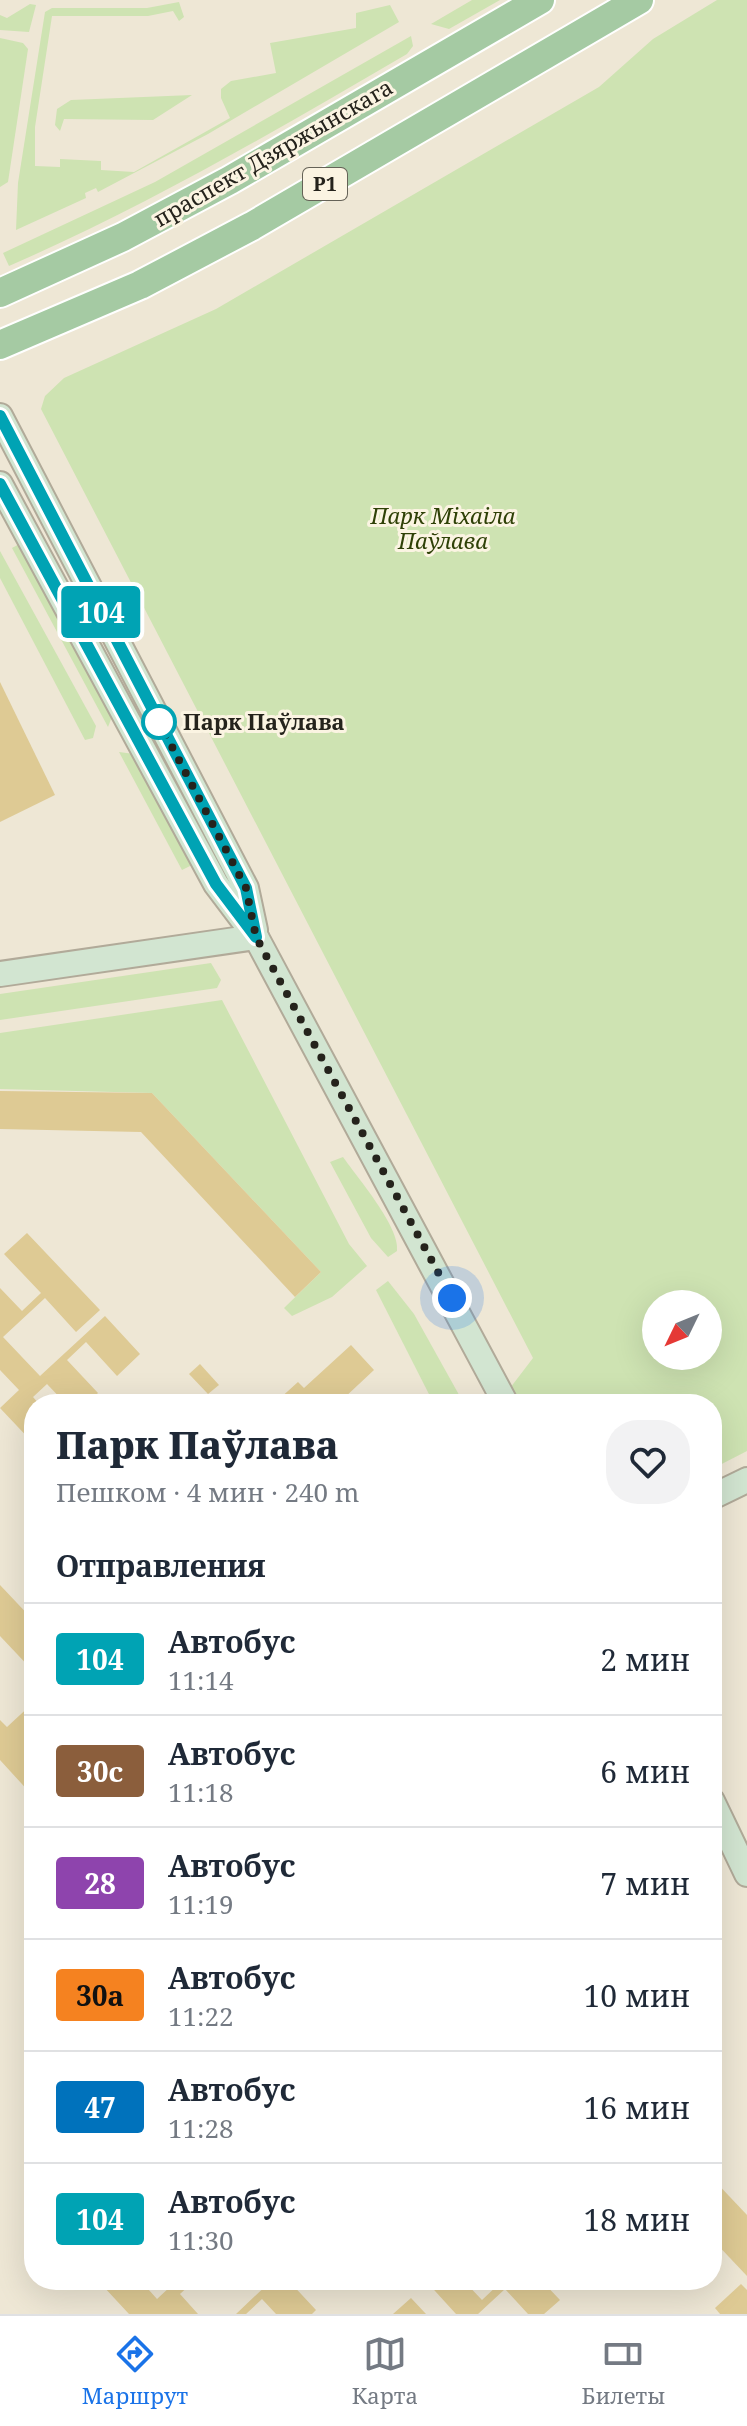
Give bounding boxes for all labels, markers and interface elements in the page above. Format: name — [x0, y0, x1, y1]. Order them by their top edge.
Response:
street label: праспект Дзяржынскага — [147, 71, 398, 233]
road number: Р1 — [303, 168, 347, 200]
park label: Парк Міхаіла Паўлава — [369, 500, 516, 555]
line badge: 104 — [55, 586, 147, 638]
text: 104 — [77, 593, 125, 631]
marker: Парк Паўлава — [142, 705, 176, 739]
place label: Парк Паўлава — [183, 706, 345, 736]
your location — [432, 1278, 472, 1318]
north arrow — [642, 1290, 722, 1370]
map controls — [642, 1290, 722, 1370]
text: Парк Паўлава — [56, 1418, 339, 1470]
button: heart — [606, 1420, 690, 1504]
text: Пешком · 4 мин · 240 m — [56, 1474, 359, 1510]
text: Отправления — [56, 1545, 266, 1586]
text: Автобус — [168, 1621, 295, 1662]
text: 2 мин — [600, 1639, 690, 1680]
text: 104 — [76, 1640, 124, 1678]
text: 11:14 — [168, 1662, 234, 1698]
text: Автобус — [168, 1733, 295, 1774]
text: 6 мин — [600, 1751, 690, 1792]
text: 30с — [77, 1752, 123, 1790]
text: 11:18 — [168, 1774, 234, 1810]
text: Автобус — [168, 1845, 295, 1886]
text: 7 мин — [600, 1863, 690, 1904]
text: 28 — [84, 1864, 116, 1902]
text: 11:19 — [168, 1886, 234, 1922]
text: Автобус — [168, 1957, 295, 1998]
text: 10 мин — [584, 1975, 690, 2016]
text: 30а — [76, 1976, 124, 2014]
text: 11:22 — [168, 1998, 234, 2034]
text: Автобус — [168, 2069, 295, 2110]
text: 16 мин — [584, 2087, 690, 2128]
text: 47 — [84, 2088, 116, 2126]
text: 11:28 — [168, 2110, 234, 2146]
text: Автобус — [168, 2181, 295, 2222]
text: 18 мин — [584, 2199, 690, 2240]
text: 104 — [76, 2200, 124, 2238]
text: 11:30 — [168, 2222, 234, 2258]
tab: Маршрут — [82, 2332, 188, 2410]
tab: Карта — [352, 2332, 418, 2410]
tab: Билеты — [582, 2332, 665, 2410]

